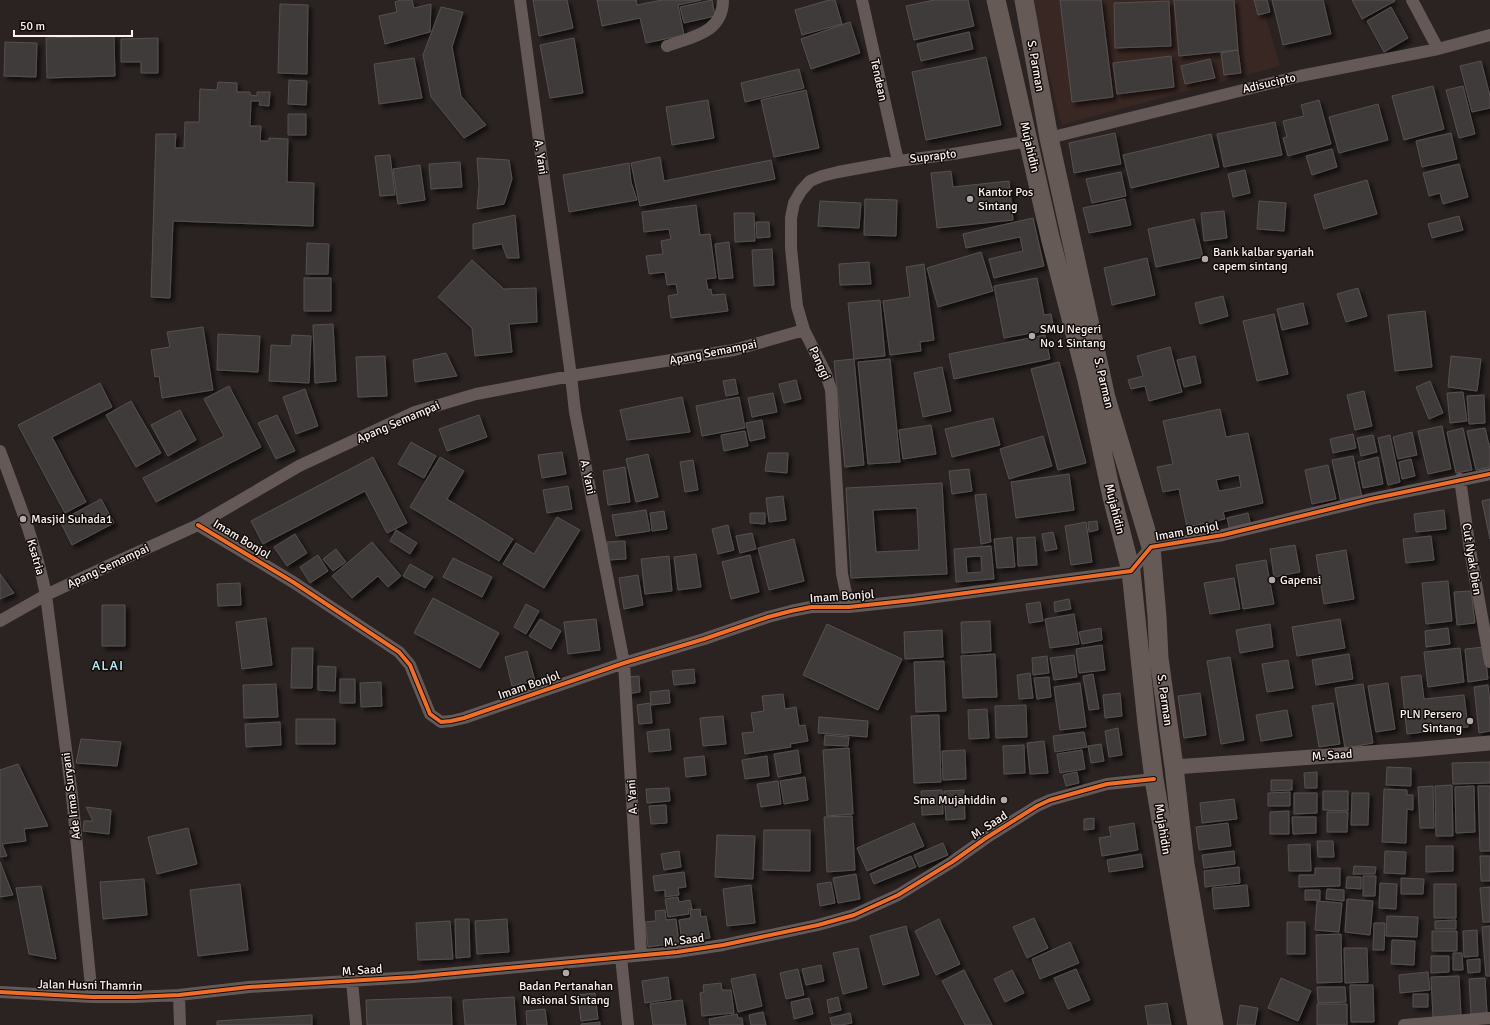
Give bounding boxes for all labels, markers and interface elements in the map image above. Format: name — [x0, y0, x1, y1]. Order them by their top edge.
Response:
scale bar — [14, 12, 132, 38]
text: 50 m — [20, 19, 45, 34]
street label: S. Parman — [1024, 39, 1047, 93]
street label: Tendean — [867, 58, 890, 102]
street label: Adisucipto — [1241, 70, 1297, 97]
street label: Mujahidin — [1016, 120, 1043, 174]
street label: A. Yani — [531, 139, 550, 175]
street label: Suprapto — [909, 146, 957, 167]
place label: Kantor Pos Sintang — [978, 185, 1033, 214]
marker: Kantor Pos Sintang — [965, 194, 975, 204]
place label: Bank kalbar syariah capem sintang — [1213, 245, 1314, 274]
marker: Bank kalbar syariah capem sintang — [1200, 254, 1210, 264]
place label: SMU Negeri No 1 Sintang — [1040, 322, 1106, 351]
marker: SMU Negeri No 1 Sintang — [1027, 331, 1037, 341]
street label: Apang Semampai — [668, 337, 758, 368]
street label: Panggi — [805, 344, 834, 382]
street label: S. Parman — [1090, 356, 1117, 410]
street label: Apang Semampai — [354, 398, 442, 447]
street label: A. Yani — [577, 458, 598, 496]
street label: Mujahidin — [1101, 482, 1128, 536]
place label: Masjid Suhada1 — [31, 512, 112, 527]
marker: Masjid Suhada1 — [18, 514, 28, 524]
street label: Imam Bonjol — [210, 516, 274, 563]
street label: Imam Bonjol — [1154, 518, 1221, 544]
street label: Cut Nyak Dien — [1458, 522, 1485, 596]
street label: Ksatria — [23, 538, 48, 577]
street label: Apang Semampai — [65, 541, 152, 592]
place label: Gapensi — [1280, 573, 1321, 588]
marker: Gapensi — [1267, 575, 1277, 585]
street label: Imam Bonjol — [809, 587, 875, 606]
district label: ALAI — [92, 657, 124, 674]
street label: Imam Bonjol — [496, 668, 563, 703]
street label: S. Parman — [1153, 673, 1176, 727]
place label: PLN Persero Sintang — [1400, 707, 1462, 736]
marker: PLN Persero Sintang — [1465, 716, 1475, 726]
street label: M. Saad — [1311, 747, 1353, 764]
street label: Ade Irma Suryani — [59, 751, 84, 840]
street label: A. Yani — [624, 779, 641, 815]
place label: Sma Mujahiddin — [913, 793, 996, 808]
marker: Sma Mujahiddin — [999, 795, 1009, 805]
street label: Mujahidin — [1151, 802, 1174, 856]
street label: M. Saad — [968, 808, 1010, 843]
street label: M. Saad — [663, 931, 705, 950]
street label: M. Saad — [341, 962, 383, 979]
marker: Badan Pertanahan Nasional Sintang — [561, 968, 571, 978]
street label: Jalan Husni Thamrin — [37, 977, 143, 994]
place label: Badan Pertanahan Nasional Sintang — [519, 979, 613, 1008]

